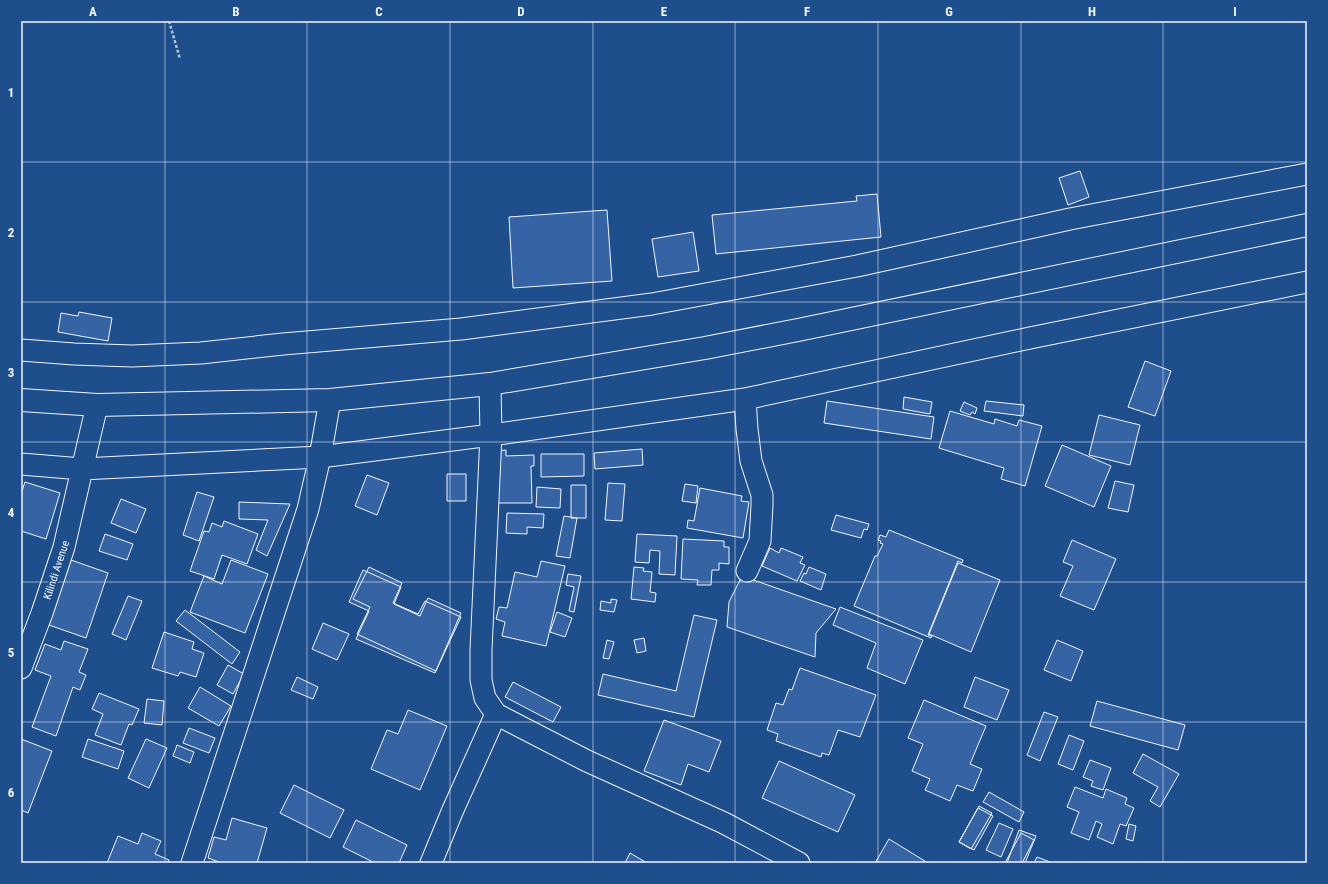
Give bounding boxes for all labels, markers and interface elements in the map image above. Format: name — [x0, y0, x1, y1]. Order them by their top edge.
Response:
text: A — [89, 4, 97, 19]
text: B — [232, 4, 240, 19]
text: C — [375, 4, 383, 19]
text: D — [517, 4, 525, 19]
text: E — [661, 4, 668, 19]
text: F — [804, 4, 810, 19]
text: G — [945, 4, 953, 19]
text: H — [1088, 4, 1096, 19]
text: I — [1233, 4, 1237, 19]
text: 1 — [8, 85, 14, 100]
text: 2 — [8, 225, 15, 240]
text: 3 — [8, 365, 14, 380]
text: 4 — [8, 505, 15, 520]
street label: Kilindi Avenue — [41, 539, 72, 601]
text: 5 — [8, 645, 15, 660]
text: 6 — [8, 785, 15, 800]

